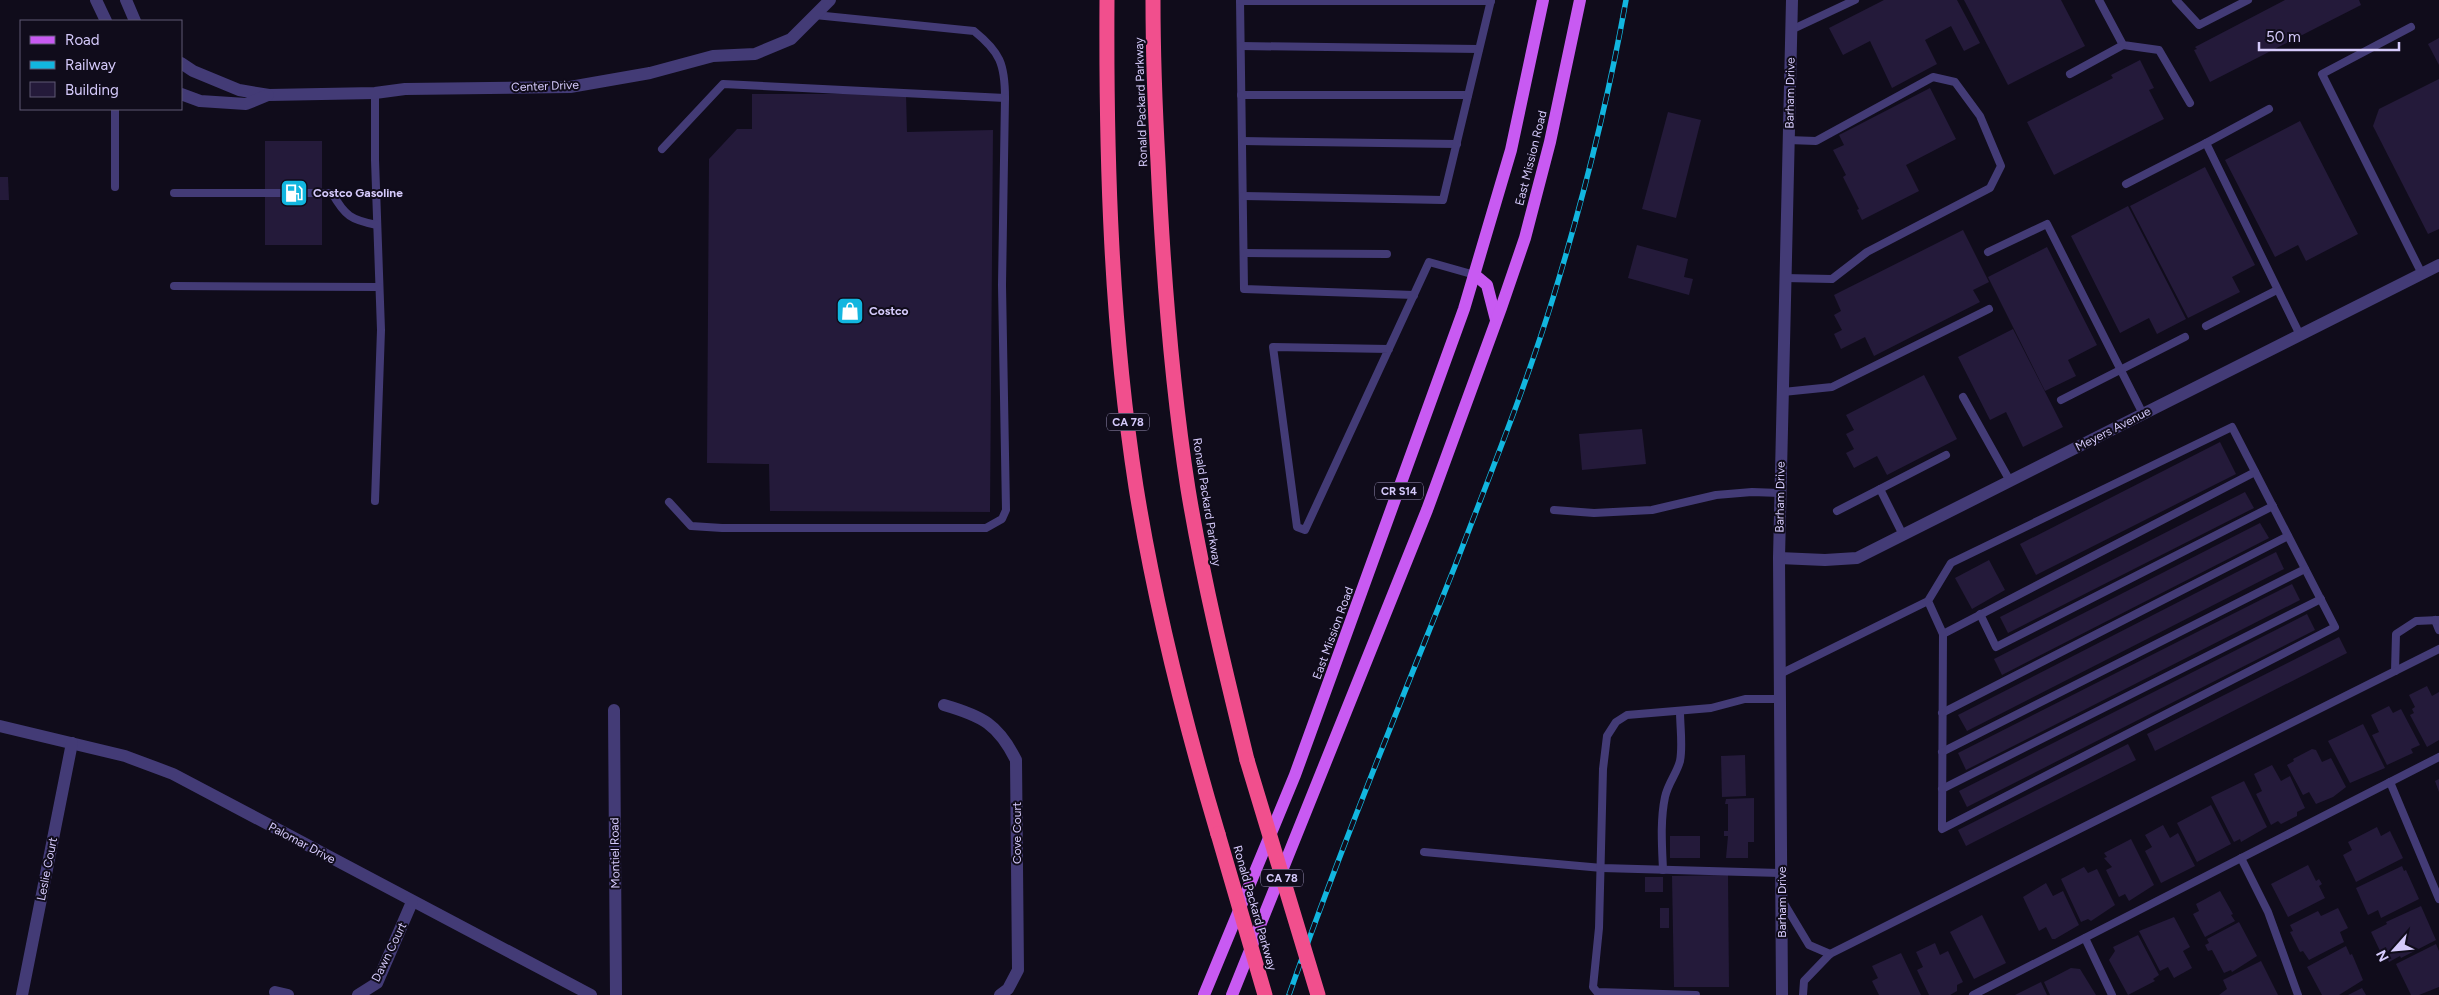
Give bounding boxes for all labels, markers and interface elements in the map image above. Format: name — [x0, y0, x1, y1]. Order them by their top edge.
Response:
legend — [20, 20, 182, 110]
scale bar — [2259, 20, 2399, 52]
text: 50 m — [2266, 28, 2301, 46]
text: Road — [65, 31, 100, 49]
street label: Ronald Packard Parkway — [1132, 36, 1150, 167]
text: Railway — [65, 56, 116, 74]
street label: Barham Drive — [1782, 57, 1798, 129]
street label: Center Drive — [511, 78, 580, 94]
text: Building — [65, 81, 119, 99]
street label: East Mission Road — [1512, 109, 1550, 207]
fuel station icon: Costco Gasoline — [279, 178, 309, 208]
place label: Costco Gasoline — [313, 186, 403, 200]
shop icon: Costco — [835, 296, 865, 326]
place label: Costco — [869, 304, 909, 318]
street label: Meyers Avenue — [2073, 404, 2153, 454]
road number: CA 78 — [1107, 414, 1149, 431]
street label: Ronald Packard Parkway — [1190, 437, 1224, 568]
street label: Barham Drive — [1772, 461, 1788, 533]
road number: CR S14 — [1375, 482, 1423, 500]
street label: East Mission Road — [1310, 585, 1356, 681]
street label: Cove Court — [1010, 802, 1024, 864]
street label: Montiel Road — [607, 817, 623, 889]
street label: Palomar Drive — [266, 820, 338, 867]
street label: Leslie Court — [34, 836, 60, 902]
street label: Ronald Packard Parkway — [1230, 844, 1280, 973]
street label: Barham Drive — [1775, 866, 1789, 938]
road number: CA 78 — [1261, 870, 1303, 886]
street label: Dawn Court — [369, 920, 410, 984]
north arrow — [2369, 925, 2419, 975]
text: N — [2373, 947, 2393, 964]

